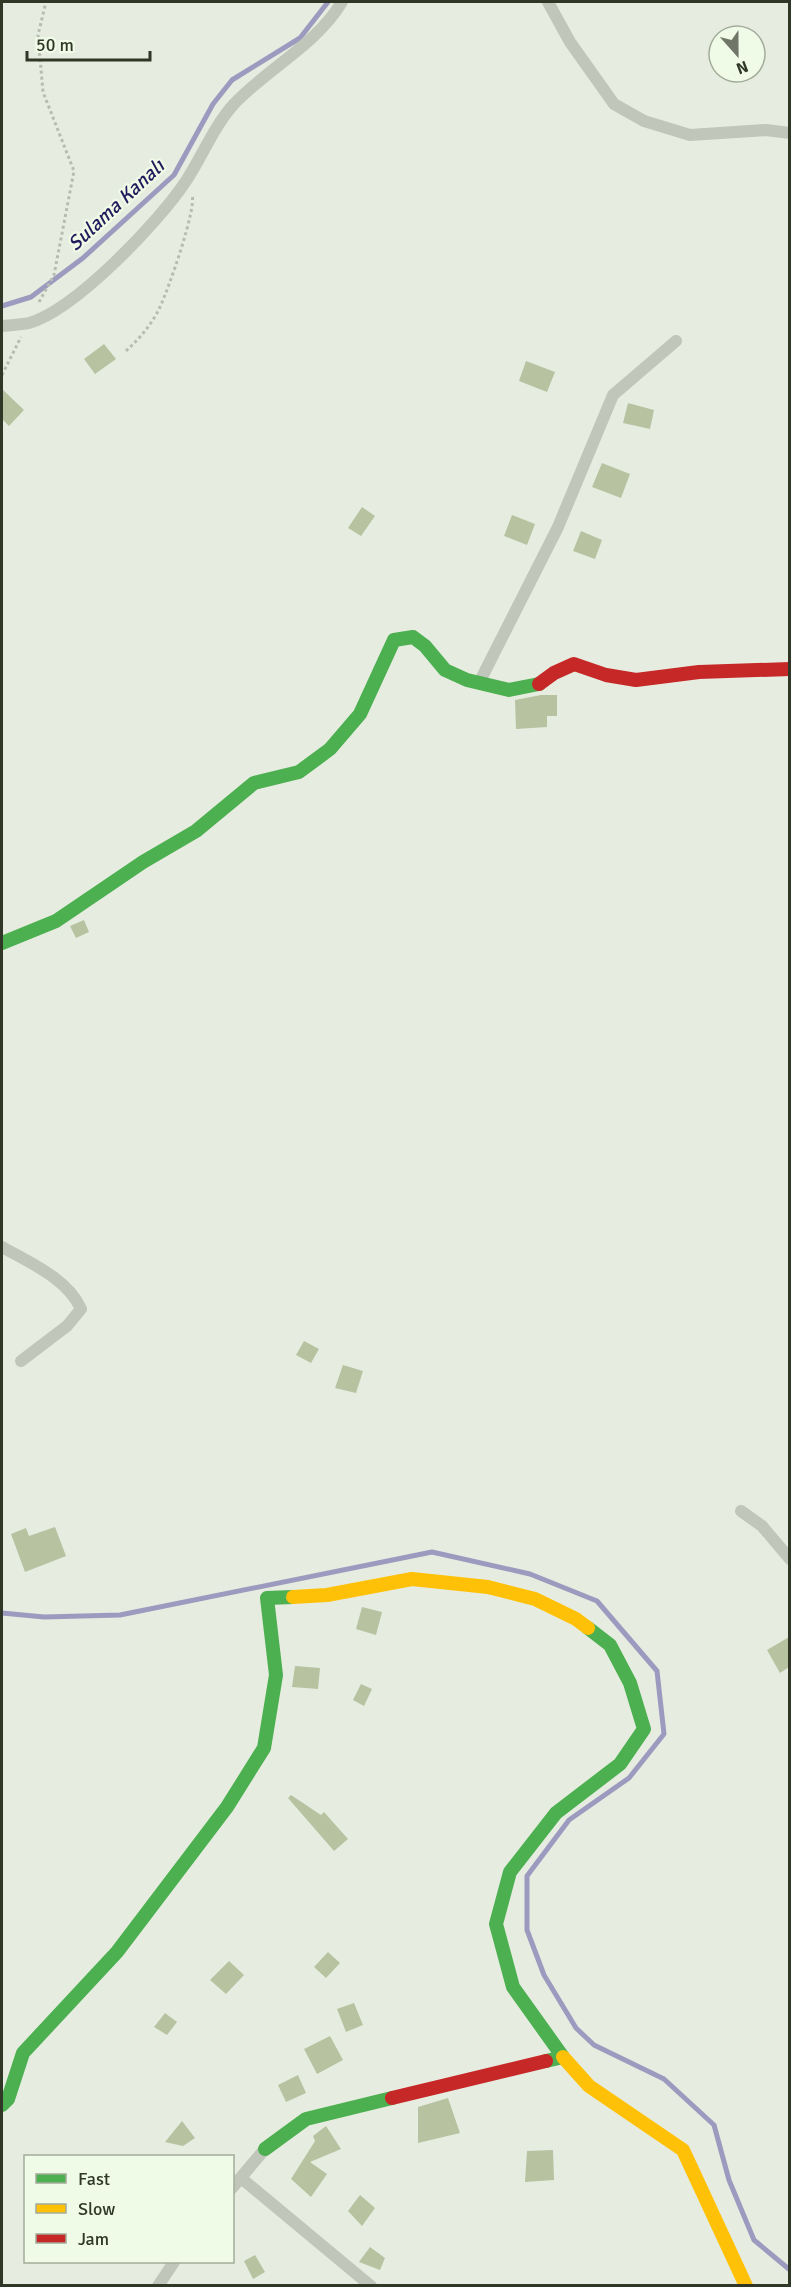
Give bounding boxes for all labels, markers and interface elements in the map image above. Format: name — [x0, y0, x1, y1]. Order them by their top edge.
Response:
scale bar — [27, 24, 150, 62]
north arrow — [707, 24, 767, 84]
text: 50 m — [36, 34, 74, 56]
text: N — [733, 56, 751, 78]
water label: Sulama Kanalı — [63, 153, 171, 256]
legend — [24, 2155, 234, 2263]
text: Fast — [78, 2168, 110, 2190]
text: Slow — [78, 2198, 115, 2220]
text: Jam — [78, 2228, 109, 2250]

